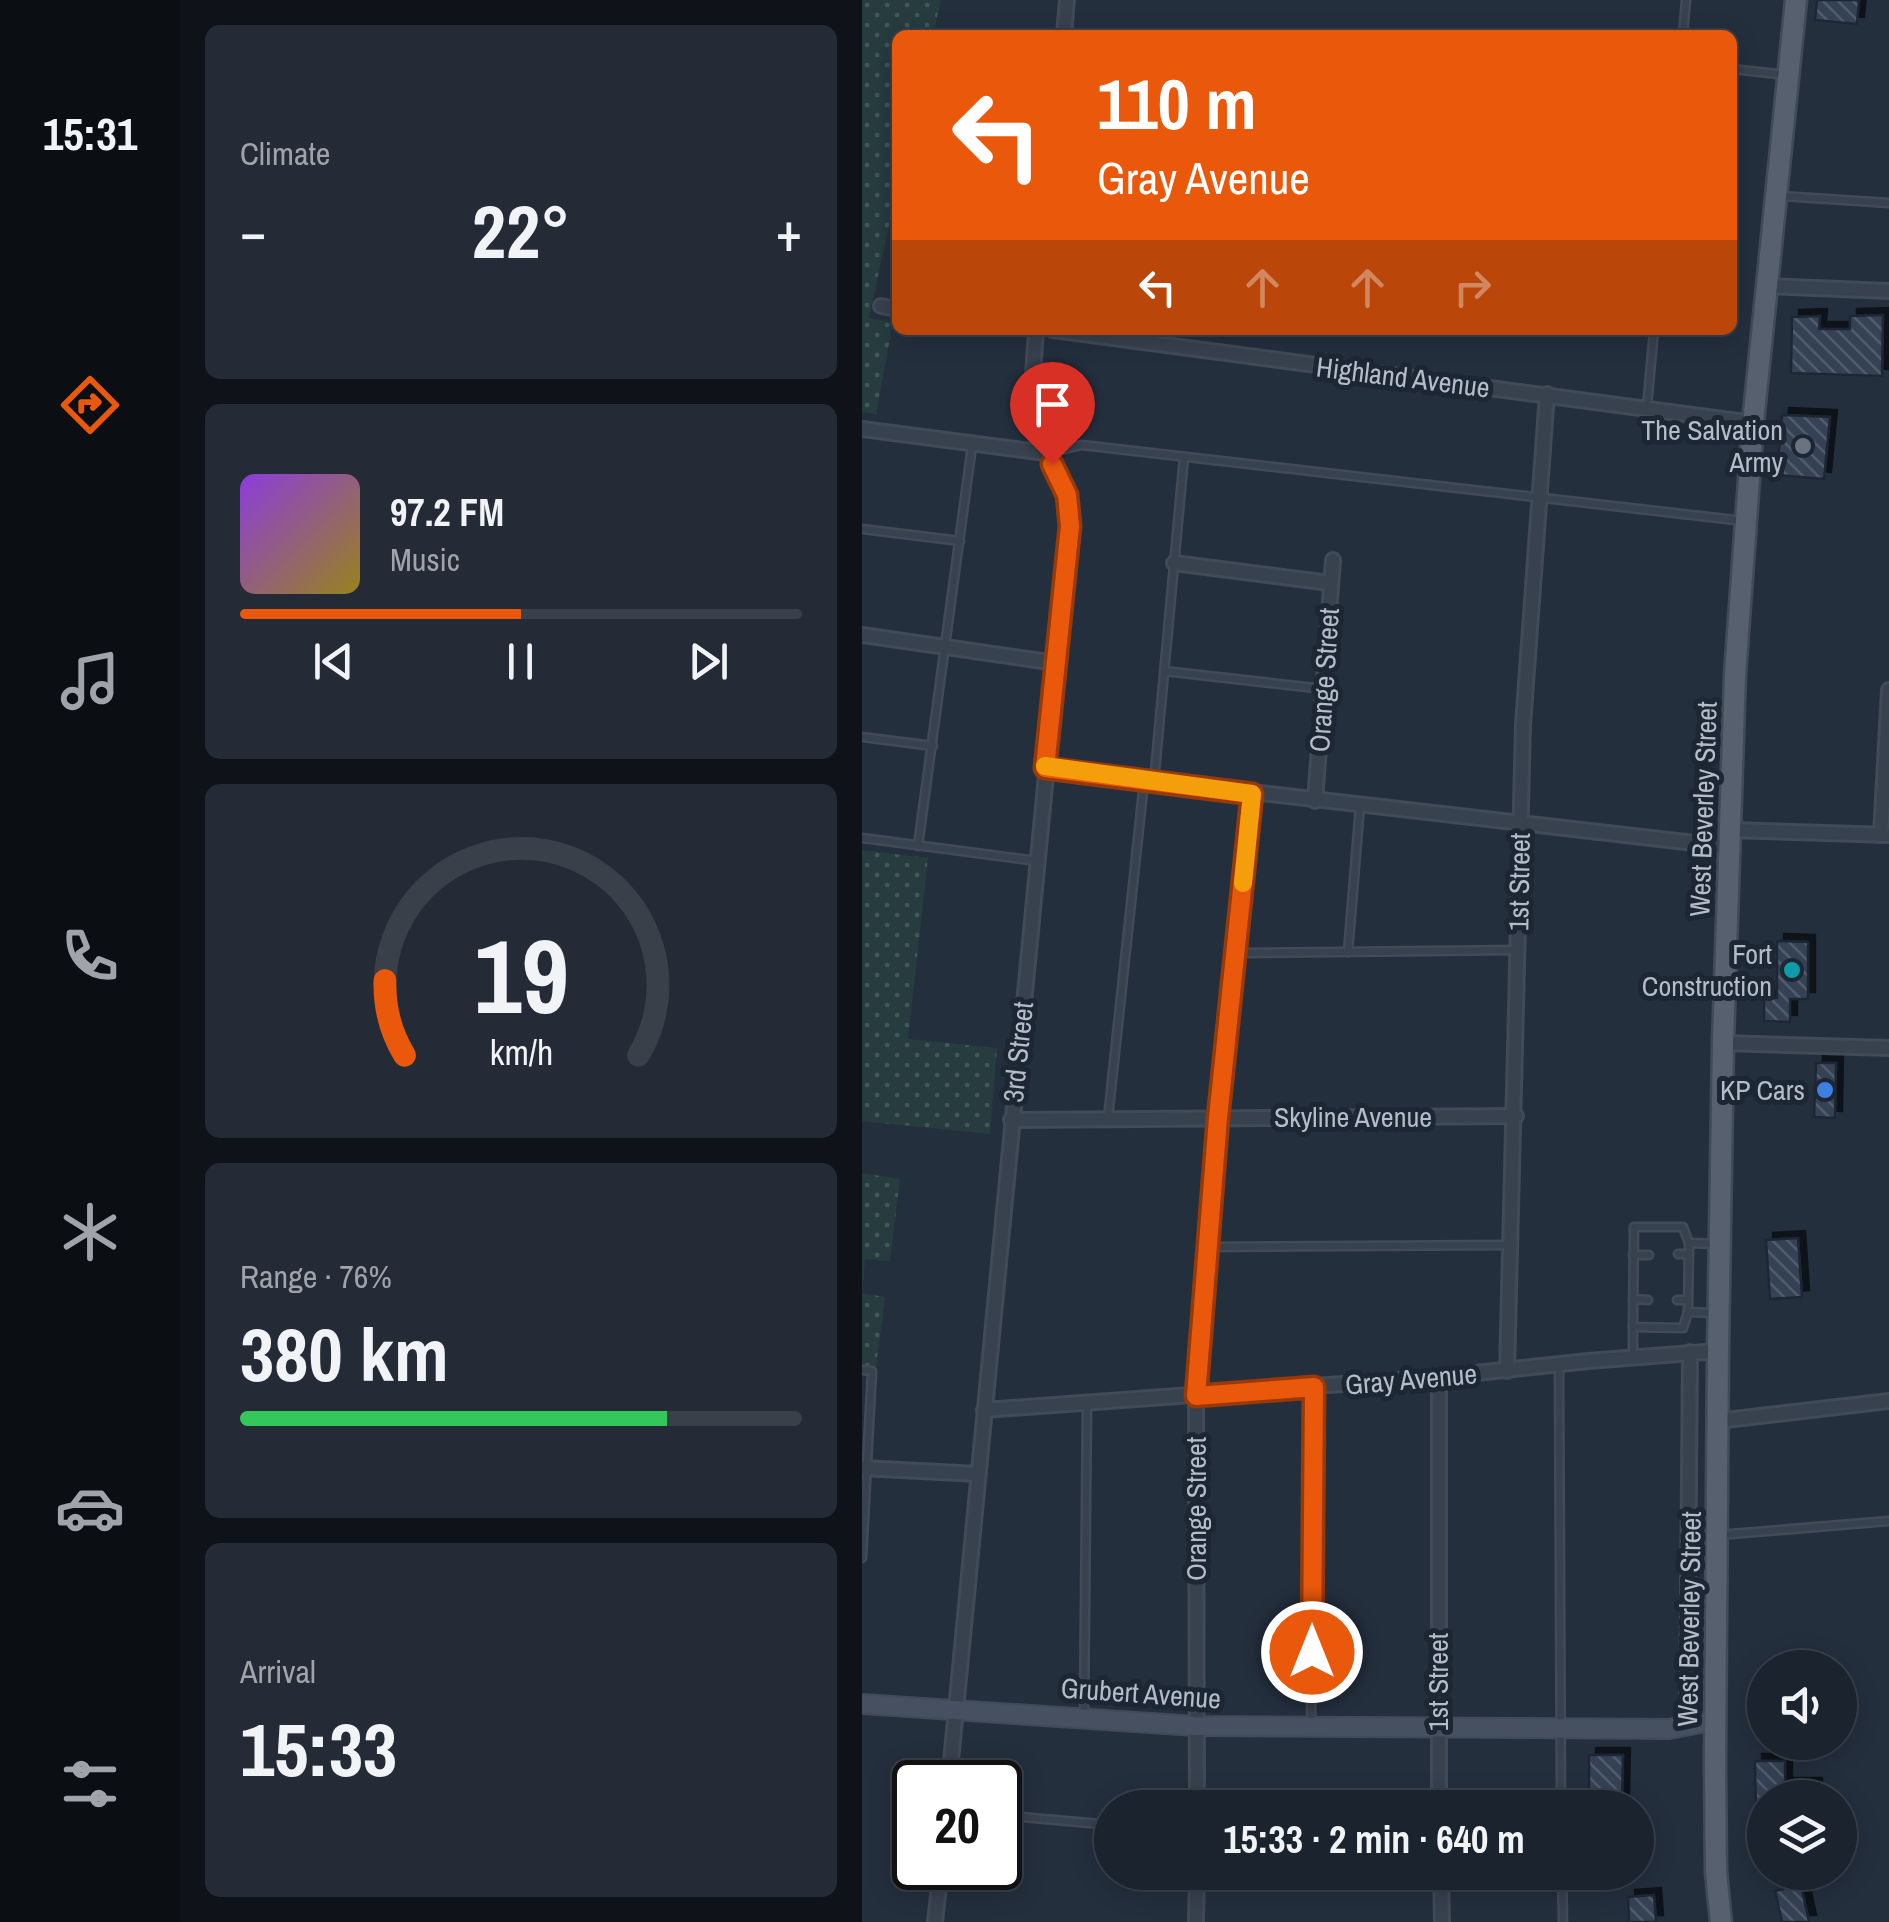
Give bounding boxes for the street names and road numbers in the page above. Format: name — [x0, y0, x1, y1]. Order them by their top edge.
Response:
street label: Highland Avenue — [1314, 348, 1492, 406]
street label: Orange Street — [1300, 607, 1348, 753]
street label: West Beverley Street — [1680, 701, 1726, 917]
street label: 1st Street — [1499, 833, 1539, 931]
street label: 3rd Street — [994, 1000, 1042, 1104]
street label: Skyline Avenue — [1274, 1098, 1432, 1136]
street label: Gray Avenue — [1343, 1354, 1479, 1404]
street label: Orange Street — [1177, 1437, 1215, 1581]
street label: West Beverley Street — [1668, 1511, 1710, 1727]
street label: 1st Street — [1419, 1633, 1457, 1731]
street label: Grubert Avenue — [1060, 1668, 1222, 1718]

